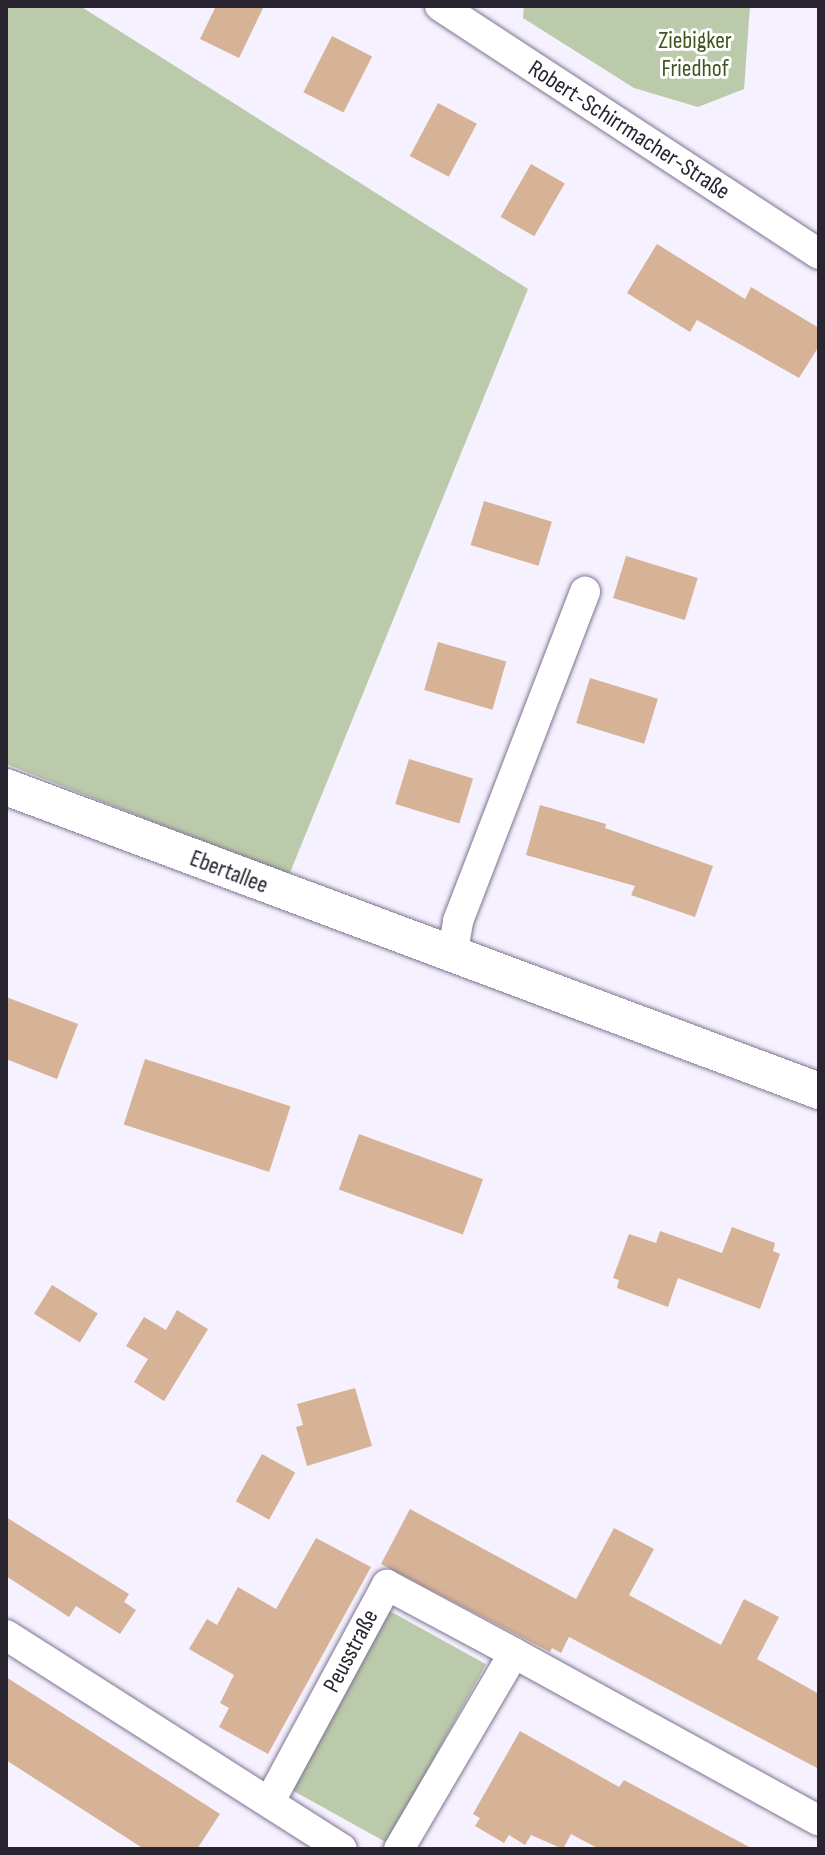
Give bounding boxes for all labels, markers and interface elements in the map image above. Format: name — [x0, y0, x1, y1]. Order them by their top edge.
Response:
park label: Ziebigker Friedhof — [658, 27, 732, 83]
street label: Robert-Schirrmacher-Straße — [523, 54, 735, 206]
street label: Ebertallee — [186, 844, 272, 900]
street label: Peusstraße — [317, 1605, 385, 1697]

